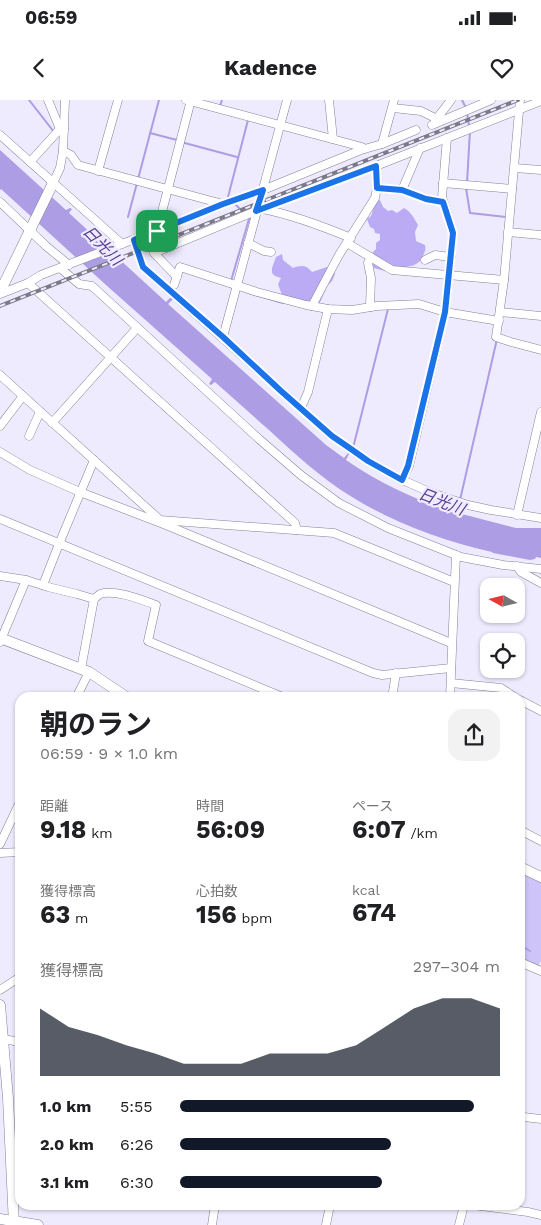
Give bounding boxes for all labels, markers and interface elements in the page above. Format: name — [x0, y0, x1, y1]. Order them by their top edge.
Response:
text: 06:59 — [25, 6, 77, 29]
icon: back — [25, 54, 53, 82]
icon: heart — [488, 54, 516, 82]
text: Kadence — [224, 55, 317, 80]
pin — [136, 210, 178, 252]
icon: arrive — [143, 217, 171, 245]
water label: 日光川 — [79, 221, 128, 271]
water label: 日光川 — [416, 484, 469, 520]
north arrow — [480, 578, 525, 622]
map controls — [480, 578, 525, 678]
button: locate — [480, 633, 525, 678]
text: 朝のラン — [40, 708, 152, 741]
button: share — [448, 709, 500, 761]
text: 06:59 · 9 × 1.0 km — [40, 744, 178, 763]
text: 距離 — [40, 798, 68, 814]
text: 時間 — [196, 798, 224, 814]
text: ペース — [352, 798, 393, 814]
text: 9.18 — [40, 815, 86, 844]
text: 56:09 — [196, 815, 265, 844]
text: 6:07 — [352, 815, 406, 844]
text: km — [86, 825, 113, 841]
text: /km — [406, 825, 438, 841]
text: kcal — [352, 882, 380, 898]
text: 獲得標高 — [40, 883, 96, 899]
text: 心拍数 — [196, 883, 238, 899]
text: 674 — [352, 898, 396, 927]
text: 63 — [40, 900, 70, 929]
text: 156 — [196, 900, 237, 929]
text: m — [70, 910, 88, 926]
text: bpm — [237, 910, 272, 926]
text: 297–304 m — [413, 957, 500, 976]
text: 獲得標高 — [40, 961, 104, 980]
text: 1.0 km — [40, 1097, 91, 1116]
text: 5:55 — [120, 1097, 153, 1116]
text: 2.0 km — [40, 1135, 94, 1154]
text: 6:26 — [120, 1135, 154, 1154]
text: 3.1 km — [40, 1173, 89, 1192]
text: 6:30 — [120, 1173, 154, 1192]

